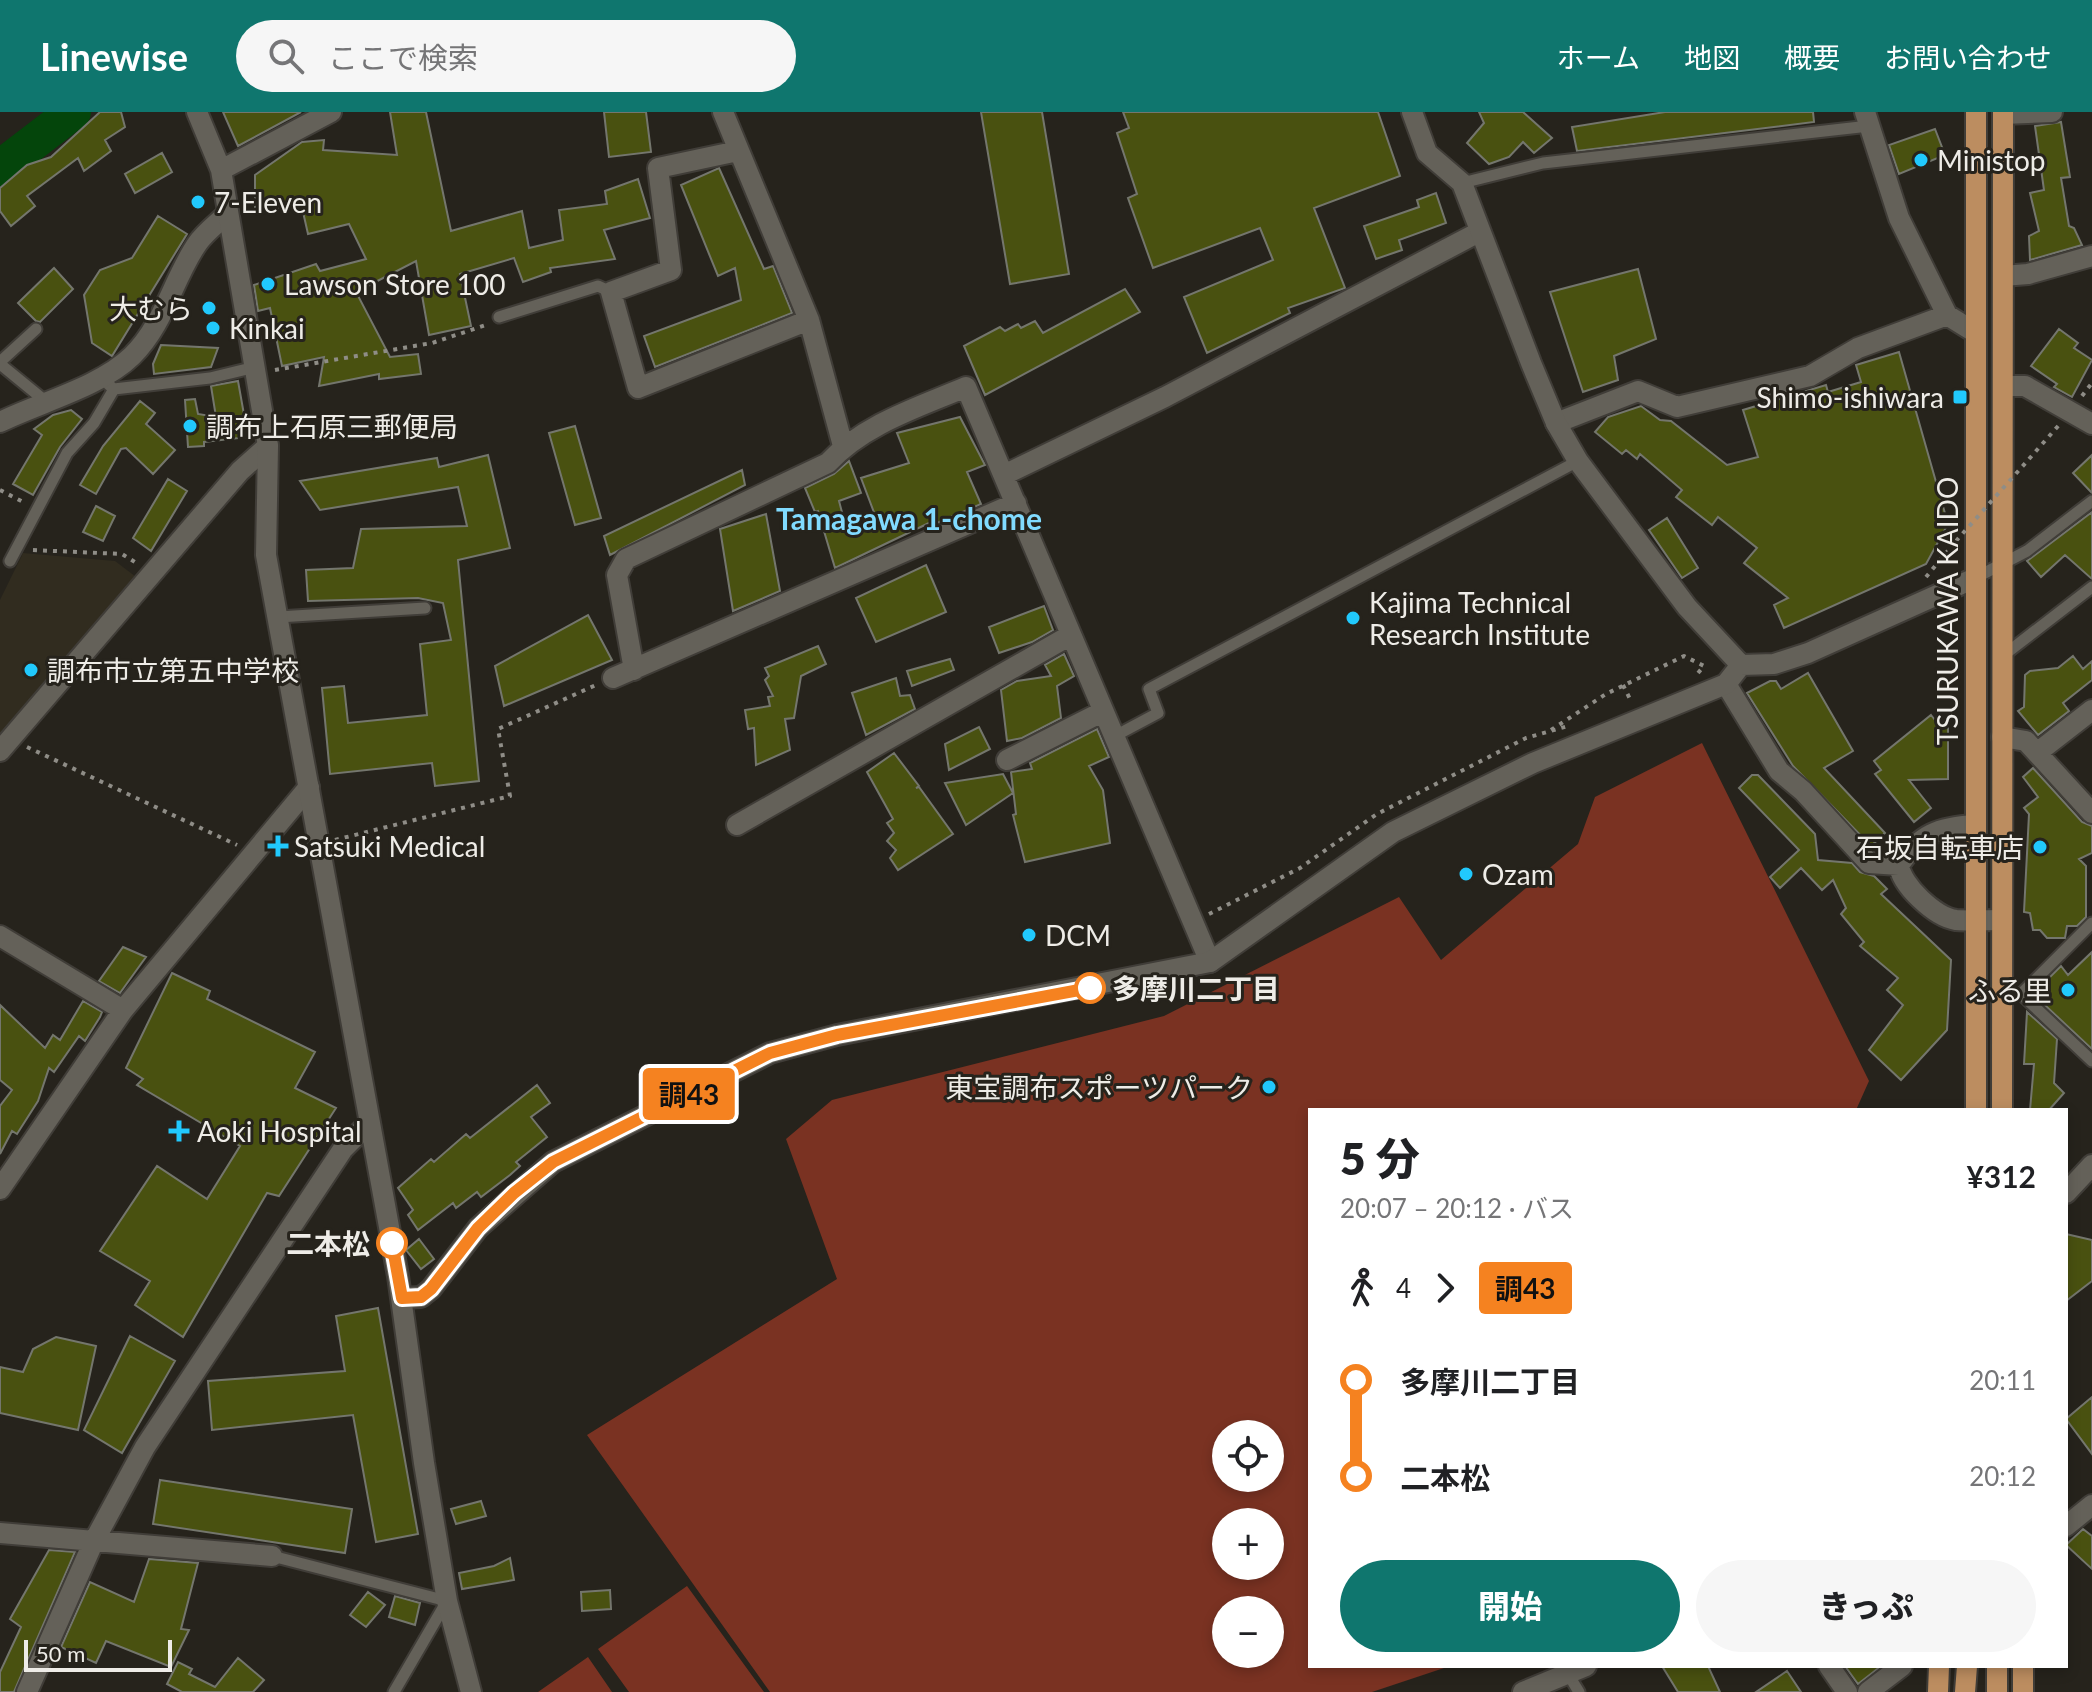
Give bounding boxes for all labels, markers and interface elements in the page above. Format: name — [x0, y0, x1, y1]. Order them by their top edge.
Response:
search box — [236, 20, 796, 92]
text: Linewise — [40, 33, 188, 79]
icon: search — [264, 34, 308, 78]
text: ここで検索 — [328, 39, 478, 75]
text: ホーム — [1557, 40, 1640, 74]
text: 地図 — [1684, 40, 1740, 74]
text: 概要 — [1784, 40, 1840, 74]
text: お問い合わせ — [1884, 40, 2052, 74]
place label: Ministop — [1937, 143, 2046, 177]
marker: Ministop — [1912, 151, 1930, 169]
place label: 7-Eleven — [214, 185, 322, 219]
marker: 7-Eleven — [189, 193, 207, 211]
place label: Lawson Store 100 — [284, 267, 506, 301]
marker: Lawson Store 100 — [259, 275, 277, 293]
place label: 大むら — [109, 291, 193, 325]
marker: 大むら — [200, 299, 218, 317]
place label: Kinkai — [229, 311, 305, 345]
marker: Kinkai — [204, 319, 222, 337]
place label: Shimo-ishiwara — [1757, 380, 1944, 414]
marker: Shimo-ishiwara — [1951, 388, 1969, 406]
place label: 調布上石原三郵便局 — [206, 409, 458, 443]
marker: 調布上石原三郵便局 — [181, 417, 199, 435]
street label: TSURUKAWA KAIDO — [1930, 477, 1964, 745]
district label: Tamagawa 1-chome — [776, 500, 1042, 536]
place label: Kajima Technical Research Institute — [1369, 585, 1590, 651]
marker: Kajima Technical Research Institute — [1344, 609, 1362, 627]
place label: 調布市立第五中学校 — [47, 653, 299, 687]
marker: 調布市立第五中学校 — [22, 661, 40, 679]
place label: Satsuki Medical — [294, 829, 485, 863]
place label: 石坂自転車店 — [1856, 830, 2024, 864]
marker: Satsuki Medical — [269, 837, 287, 855]
marker: 石坂自転車店 — [2031, 838, 2049, 856]
place label: Ozam — [1482, 857, 1554, 891]
marker: Ozam — [1457, 865, 1475, 883]
place label: DCM — [1045, 918, 1111, 952]
marker: DCM — [1020, 926, 1038, 944]
place label: 多摩川二丁目 — [1112, 971, 1280, 1005]
marker: 多摩川二丁目 — [1075, 973, 1105, 1003]
place label: ふる里 — [1968, 973, 2052, 1007]
marker: ふる里 — [2059, 981, 2077, 999]
line badge: 調43 — [643, 1068, 735, 1120]
place label: 東宝調布スポーツパーク — [946, 1070, 1253, 1104]
text: 調43 — [659, 1077, 719, 1111]
marker: 東宝調布スポーツパーク — [1260, 1078, 1278, 1096]
place label: Aoki Hospital — [197, 1114, 362, 1148]
marker: Aoki Hospital — [168, 1120, 190, 1142]
text: 5 分 — [1340, 1132, 1420, 1184]
text: ¥312 — [1966, 1158, 2036, 1194]
text: 20:07 – 20:12 · バス — [1340, 1192, 1574, 1224]
place label: 二本松 — [286, 1226, 370, 1260]
marker: 二本松 — [377, 1228, 407, 1258]
icon: walk — [1340, 1266, 1384, 1310]
icon: forward — [1423, 1266, 1467, 1310]
text: 調43 — [1495, 1271, 1556, 1305]
text: 4 — [1396, 1272, 1411, 1304]
text: 多摩川二丁目 — [1400, 1363, 1580, 1399]
text: 20:11 — [1969, 1364, 2036, 1396]
map controls — [1212, 1420, 1284, 1668]
button: locate — [1212, 1420, 1284, 1492]
text: 二本松 — [1400, 1459, 1490, 1495]
text: 20:12 — [1969, 1460, 2036, 1492]
button: + — [1212, 1508, 1284, 1580]
button: 開始 — [1340, 1560, 1680, 1652]
button: きっぷ — [1696, 1560, 2036, 1652]
button: − — [1212, 1596, 1284, 1668]
scale bar — [24, 1636, 172, 1672]
text: 50 m — [36, 1640, 85, 1667]

